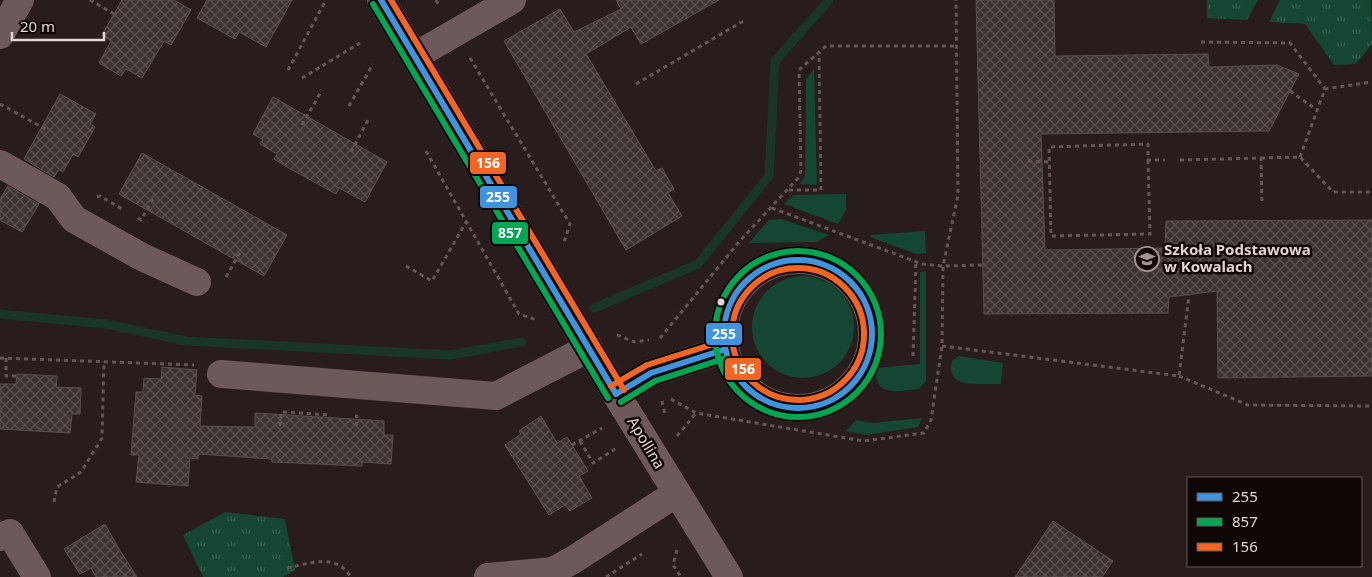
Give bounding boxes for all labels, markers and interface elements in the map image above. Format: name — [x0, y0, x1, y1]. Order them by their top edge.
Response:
scale bar — [12, 10, 105, 42]
text: 20 m — [20, 16, 55, 36]
line badge: 156 — [469, 151, 507, 175]
text: 156 — [476, 153, 500, 172]
line badge: 255 — [479, 185, 518, 209]
text: 255 — [486, 187, 510, 206]
line badge: 857 — [491, 221, 529, 245]
text: 857 — [498, 223, 522, 242]
place label: Szkoła Podstawowa w Kowalach — [1164, 239, 1311, 276]
school or university icon: Szkoła Podstawowa w Kowalach — [1134, 246, 1160, 272]
unlabelled marker — [716, 297, 726, 307]
line badge: 255 — [705, 322, 743, 346]
text: 255 — [712, 324, 736, 343]
line badge: 156 — [724, 357, 762, 381]
text: 156 — [731, 359, 755, 378]
street label: Apollina — [624, 413, 670, 472]
legend — [1187, 477, 1362, 567]
text: 255 — [1232, 486, 1258, 506]
text: 857 — [1232, 511, 1258, 531]
text: 156 — [1232, 536, 1258, 556]

